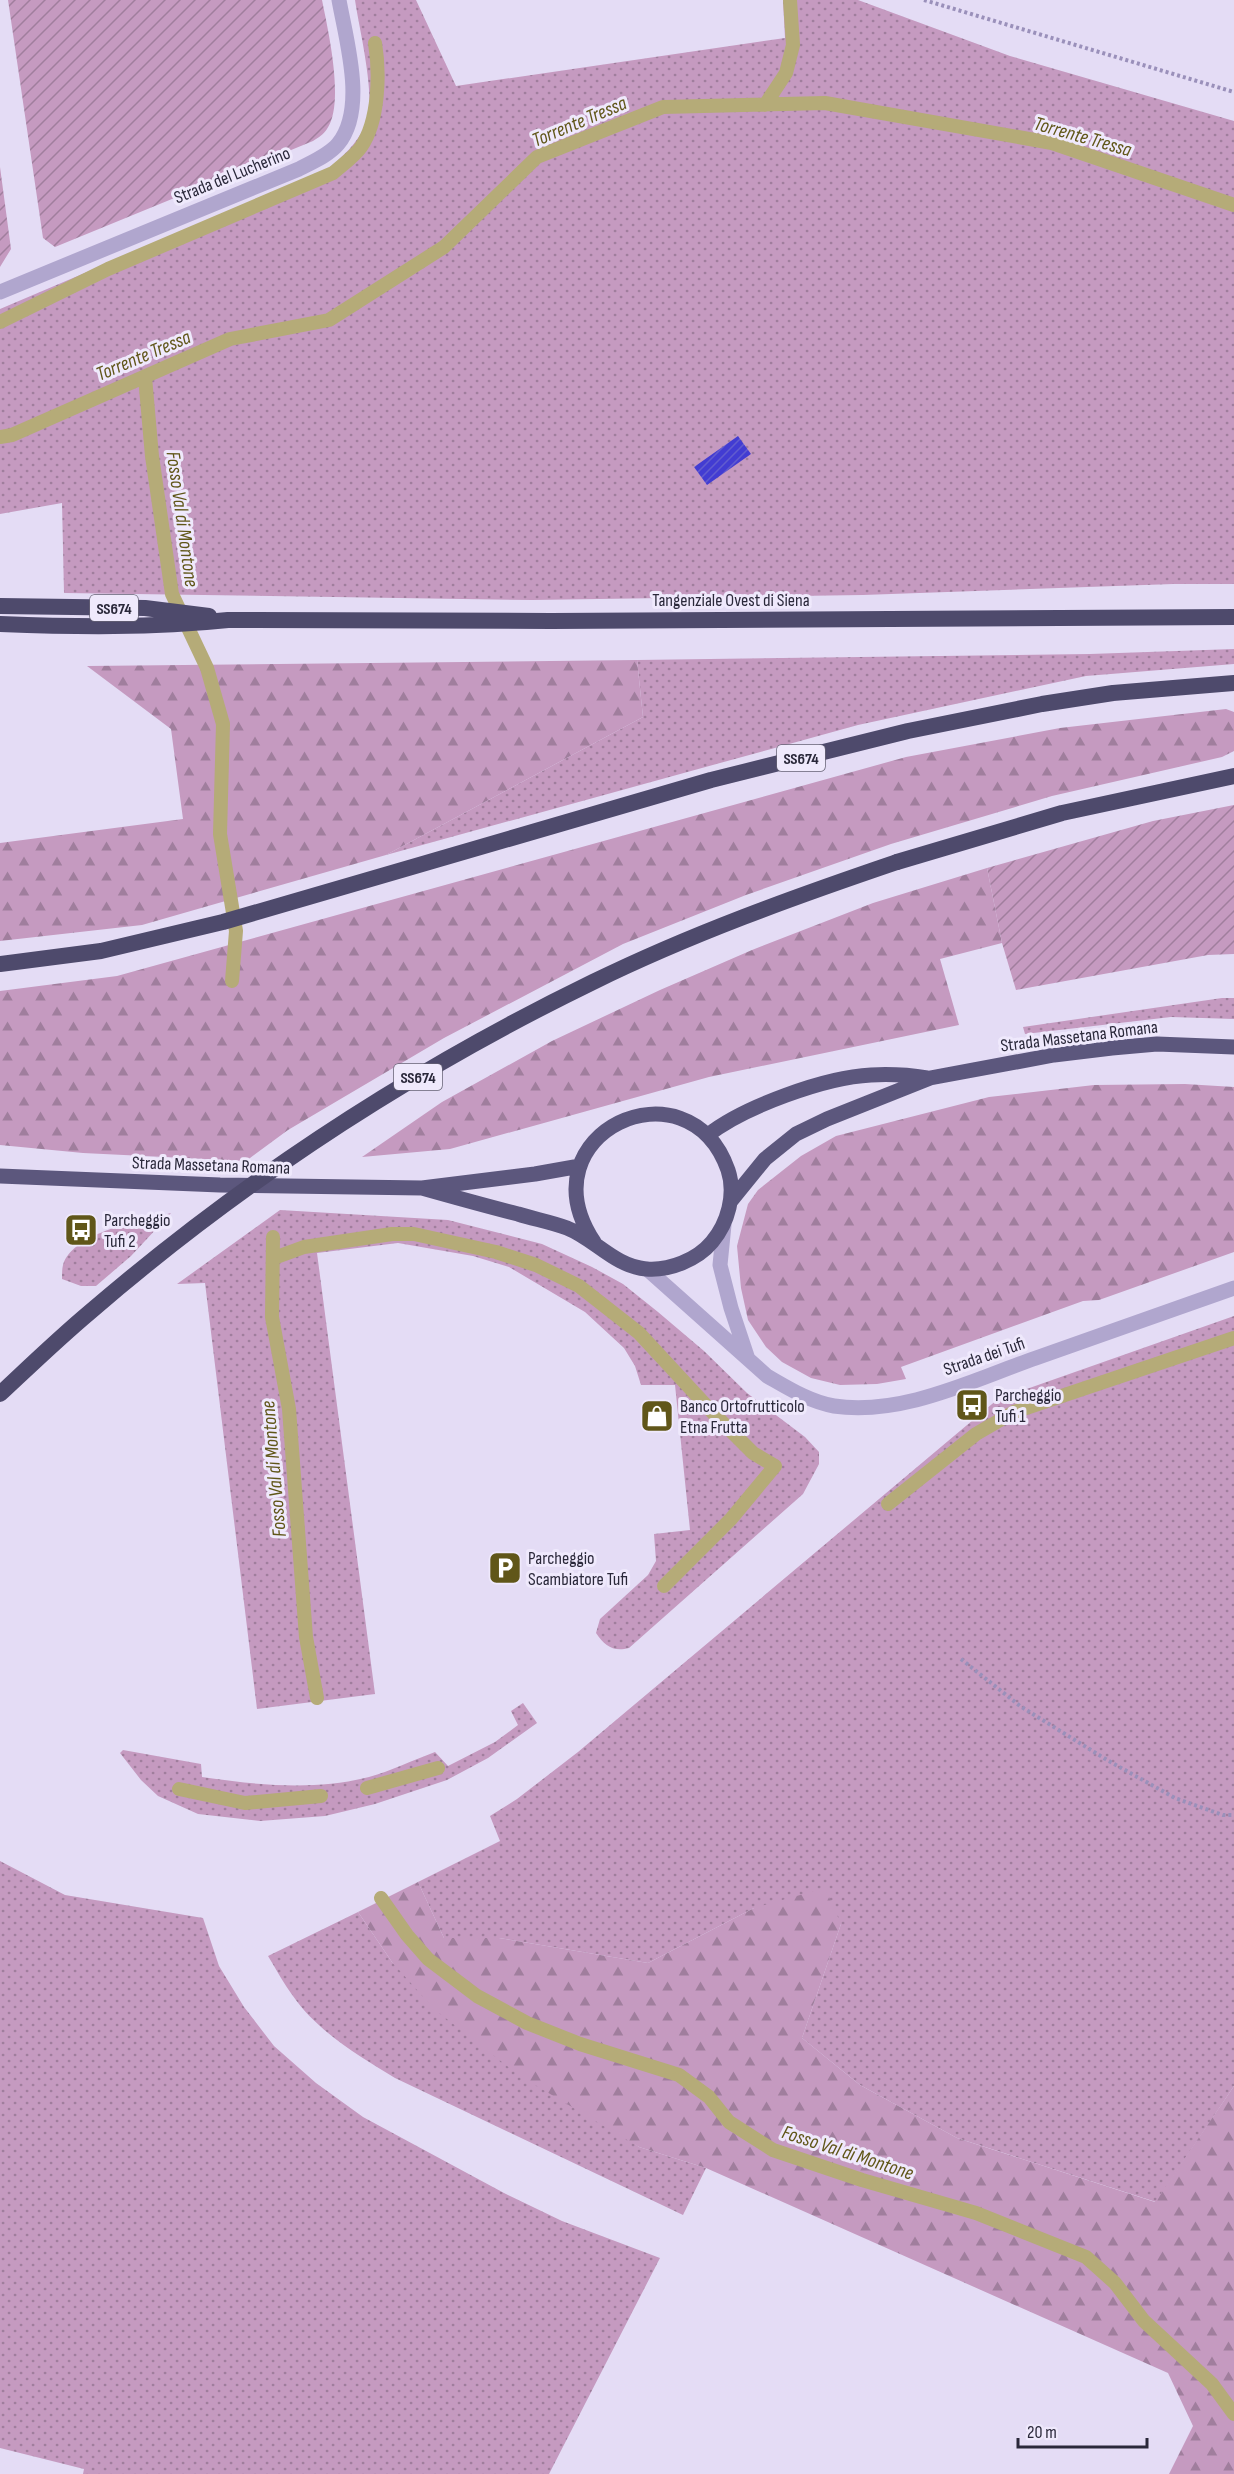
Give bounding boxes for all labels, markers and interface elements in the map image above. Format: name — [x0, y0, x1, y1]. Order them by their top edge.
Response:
water label: Torrente Tressa — [528, 91, 630, 153]
water label: Torrente Tressa — [1031, 112, 1134, 162]
street label: Strada del Lucherino — [171, 143, 293, 208]
water label: Torrente Tressa — [92, 325, 194, 387]
water label: Fosso Val di Montone — [161, 450, 203, 589]
street label: Tangenziale Ovest di Siena — [652, 590, 810, 611]
road number: SS674 — [90, 595, 138, 621]
road number: SS674 — [777, 745, 825, 771]
street label: Strada Massetana Romana — [999, 1016, 1159, 1057]
road number: SS674 — [394, 1064, 442, 1090]
street label: Strada Massetana Romana — [131, 1152, 291, 1179]
place label: Parcheggio Tufi 2 — [104, 1210, 171, 1252]
bus stop icon: Parcheggio Tufi 2 — [63, 1212, 99, 1248]
street label: Strada dei Tufi — [941, 1333, 1028, 1380]
place label: Parcheggio Tufi 1 — [995, 1385, 1062, 1427]
bus stop icon: Parcheggio Tufi 1 — [954, 1387, 990, 1423]
place label: Banco Ortofrutticolo Etna Frutta — [680, 1396, 805, 1438]
shop icon: Banco Ortofrutticolo Etna Frutta — [639, 1398, 675, 1434]
water label: Fosso Val di Montone — [256, 1399, 292, 1538]
place label: Parcheggio Scambiatore Tufi — [528, 1548, 628, 1590]
parking icon: Parcheggio Scambiatore Tufi — [487, 1550, 523, 1586]
water label: Fosso Val di Montone — [779, 2120, 917, 2186]
scale bar — [1018, 2411, 1147, 2449]
text: 20 m — [1027, 2422, 1057, 2443]

